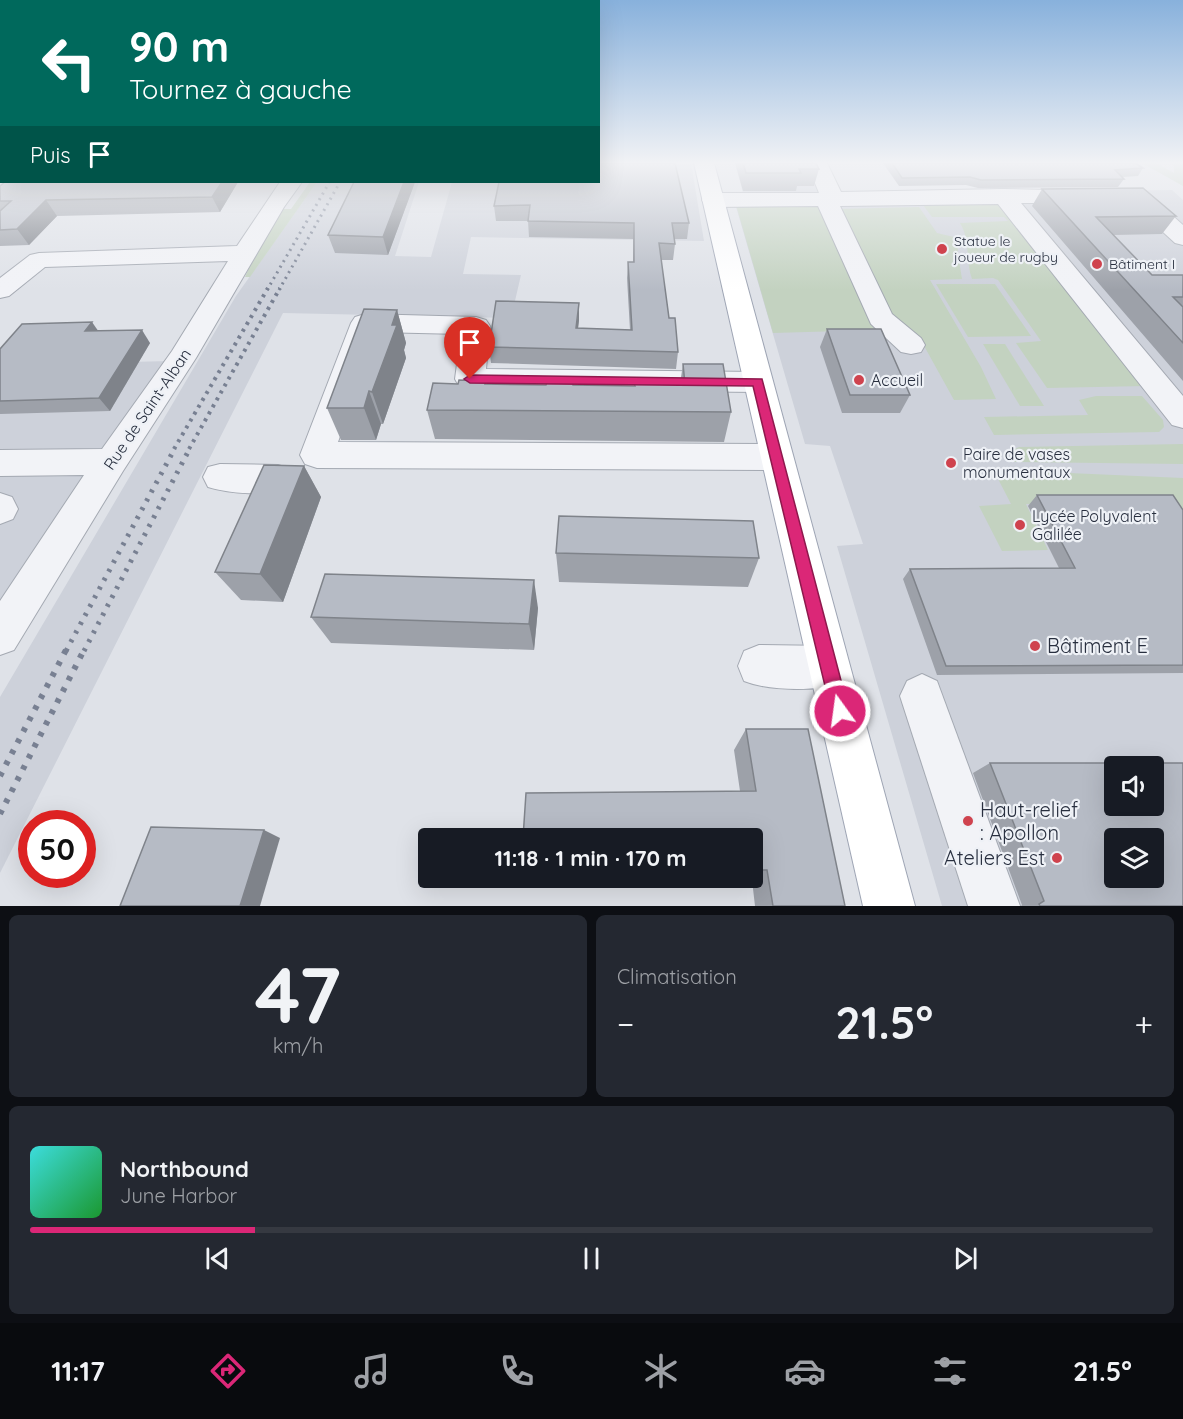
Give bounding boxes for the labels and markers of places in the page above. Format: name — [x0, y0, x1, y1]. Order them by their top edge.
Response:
place label: Statue le joueur de rugby — [953, 232, 1058, 266]
marker: Statue le joueur de rugby — [935, 242, 949, 256]
place label: Bâtiment I — [1109, 255, 1175, 273]
marker: Bâtiment I — [1090, 257, 1104, 271]
pin — [444, 317, 495, 379]
place label: Accueil — [871, 370, 923, 390]
marker: Accueil — [852, 373, 866, 387]
place label: Paire de vases monumentaux — [963, 444, 1071, 482]
marker: Paire de vases monumentaux — [944, 456, 958, 470]
place label: Lycée Polyvalent Galilée — [1032, 506, 1157, 544]
marker: Lycée Polyvalent Galilée — [1013, 518, 1027, 532]
place label: Bâtiment E — [1047, 633, 1148, 658]
marker: Bâtiment E — [1028, 639, 1042, 653]
place label: Haut-relief : Apollon — [980, 797, 1078, 845]
marker: Haut-relief : Apollon — [961, 814, 975, 828]
place label: Ateliers Est — [944, 845, 1045, 870]
marker: Ateliers Est — [1050, 851, 1064, 865]

